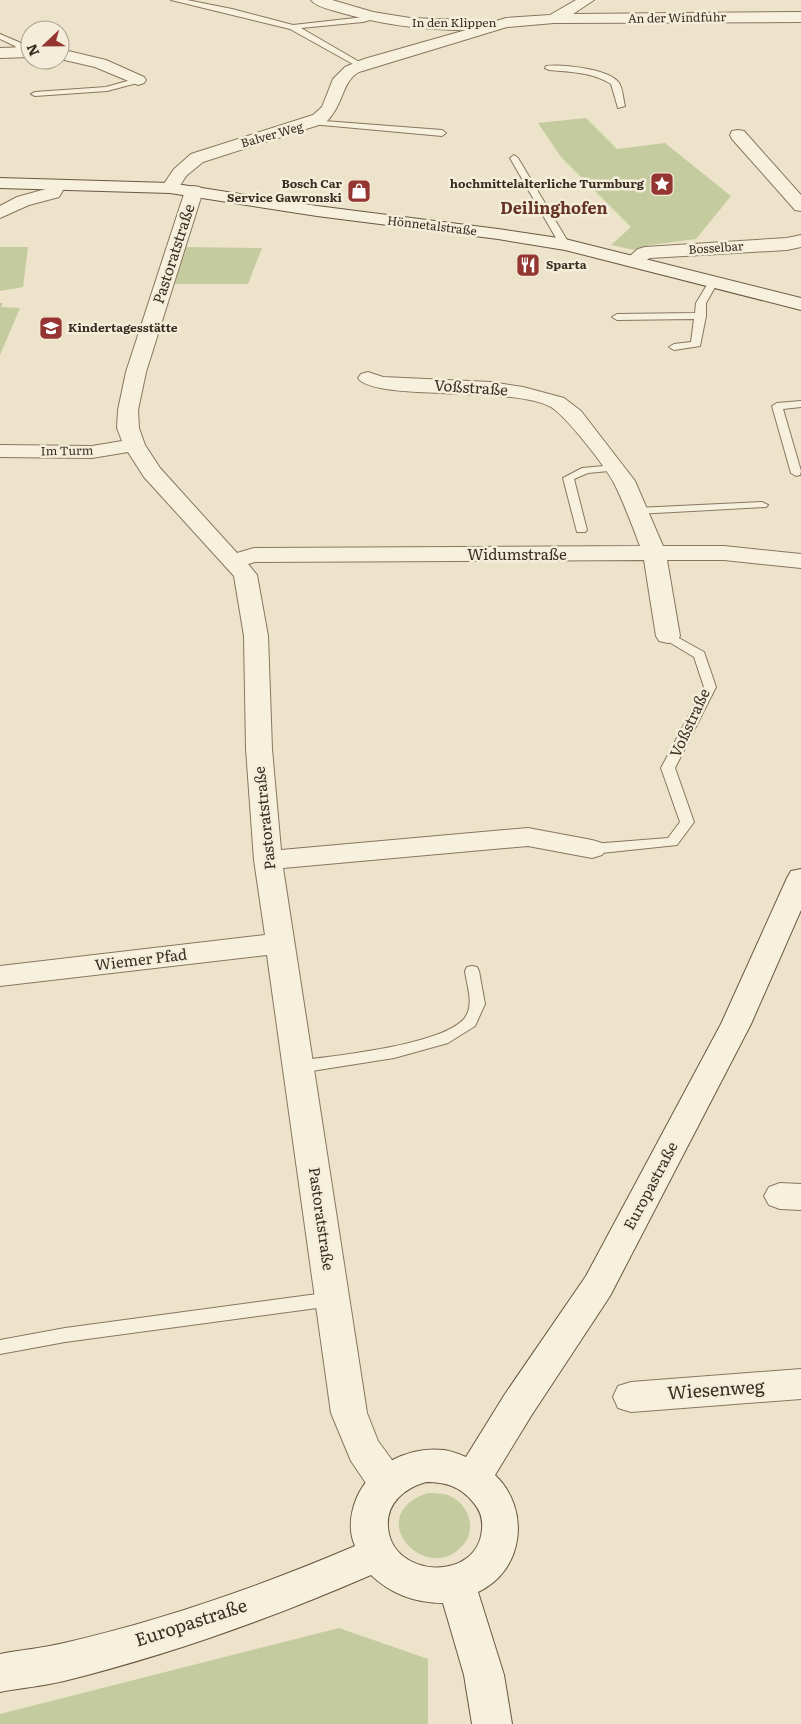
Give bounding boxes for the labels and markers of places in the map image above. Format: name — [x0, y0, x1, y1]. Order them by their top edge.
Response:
place icon: hochmittelalterliche Turmburg — [649, 171, 675, 197]
place label: Bosch Car Service Gawronski — [227, 174, 343, 206]
place label: hochmittelalterliche Turmburg — [450, 174, 645, 192]
shop icon: Bosch Car Service Gawronski — [346, 178, 372, 204]
restaurant icon: Sparta — [515, 252, 541, 278]
place label: Sparta — [546, 255, 587, 273]
school or university icon: Kindertagesstätte — [38, 315, 64, 341]
place label: Kindertagesstätte — [68, 318, 178, 336]

